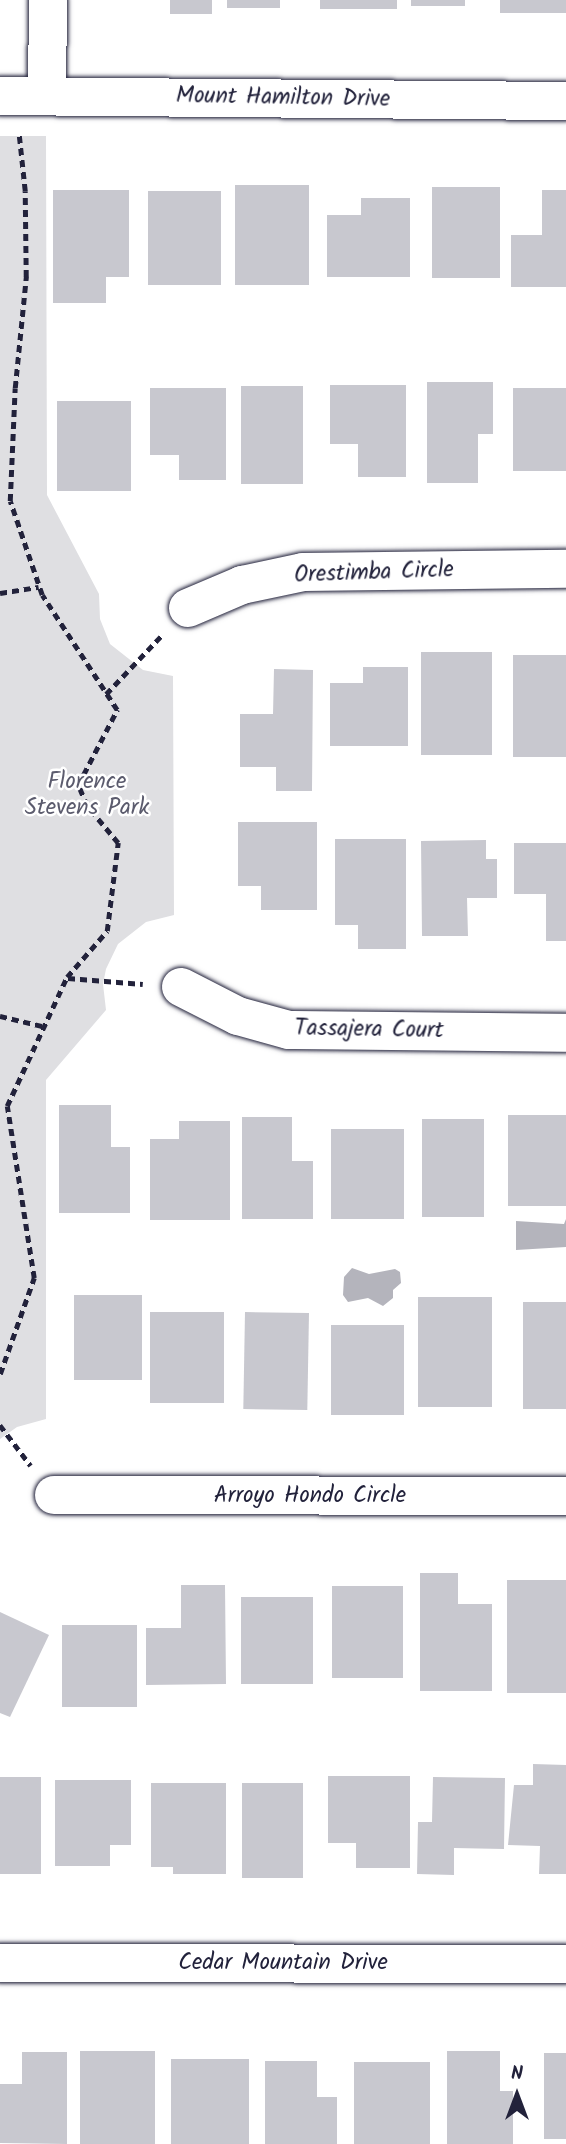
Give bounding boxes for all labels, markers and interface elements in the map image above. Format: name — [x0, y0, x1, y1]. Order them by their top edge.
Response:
street label: Mount Hamilton Drive — [176, 82, 390, 114]
street label: Orestimba Circle — [294, 556, 454, 590]
park label: Florence Stevens Park — [25, 768, 149, 822]
street label: Tassajera Court — [294, 1015, 444, 1045]
street label: Arroyo Hondo Circle — [214, 1482, 406, 1510]
street label: Cedar Mountain Drive — [178, 1949, 388, 1977]
text: N — [511, 2059, 523, 2089]
north arrow — [482, 2060, 552, 2130]

